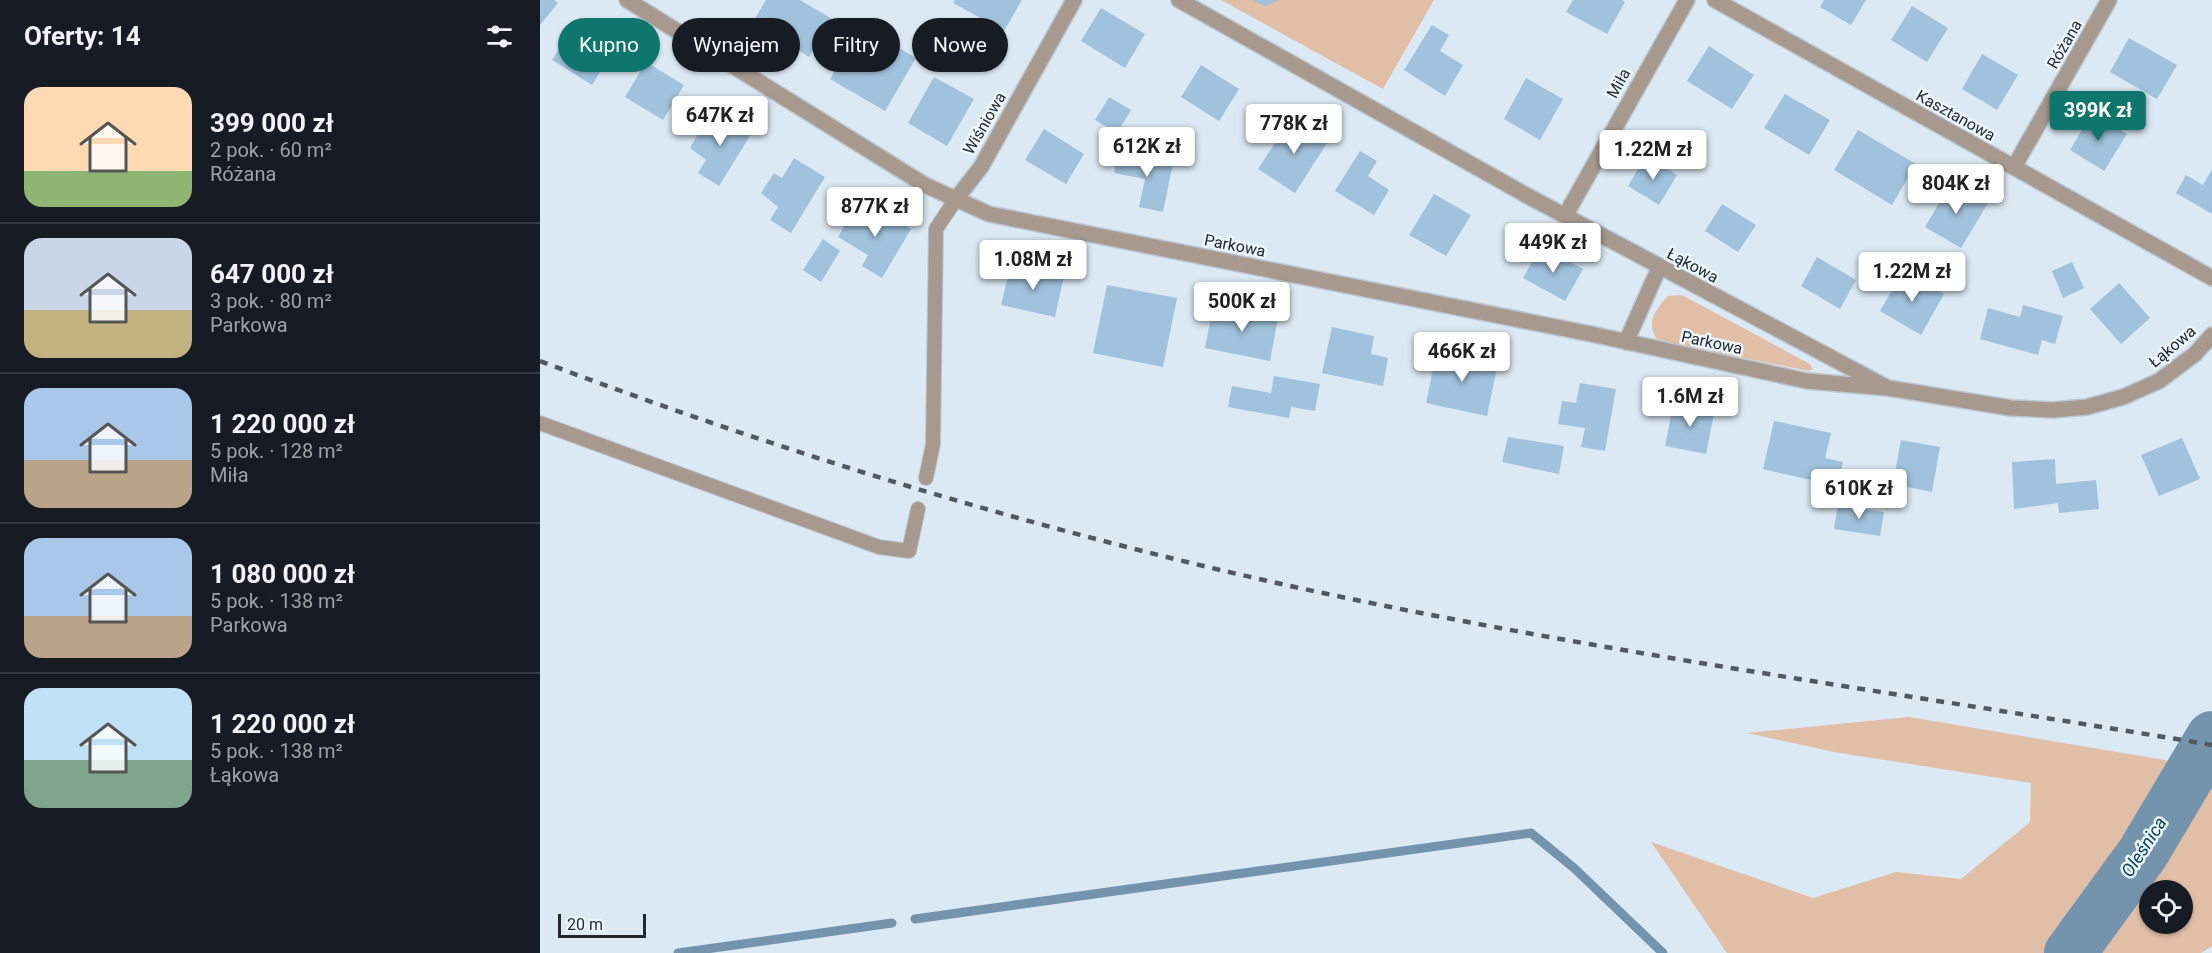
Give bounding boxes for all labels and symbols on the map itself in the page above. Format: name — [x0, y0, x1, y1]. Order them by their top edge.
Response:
street label: Różana — [2043, 17, 2086, 72]
street label: Miła — [1603, 65, 1634, 101]
street label: Kasztanowa — [1913, 86, 1999, 145]
street label: Wiśniowa — [959, 89, 1010, 158]
pin: 399K zł — [2043, 91, 2153, 142]
pin: 647K zł — [665, 96, 775, 147]
pin: 778K zł — [1239, 104, 1349, 155]
pin: 612K zł — [1092, 127, 1202, 178]
pin: 1.22M zł — [1591, 130, 1715, 181]
pin: 804K zł — [1901, 164, 2011, 215]
pin: 877K zł — [820, 187, 930, 238]
pin: 449K zł — [1498, 223, 1608, 274]
street label: Parkowa — [1203, 230, 1267, 261]
pin: 1.08M zł — [971, 240, 1095, 291]
street label: Łąkowa — [1664, 244, 1722, 287]
pin: 1.22M zł — [1850, 252, 1974, 303]
pin: 500K zł — [1187, 282, 1297, 333]
street label: Łąkowa — [2145, 321, 2200, 371]
street label: Parkowa — [1680, 327, 1744, 358]
pin: 466K zł — [1407, 332, 1517, 383]
pin: 1.6M zł — [1635, 377, 1745, 428]
pin: 610K zł — [1804, 469, 1914, 520]
water label: Oleśnica — [2117, 813, 2171, 881]
scale bar — [558, 911, 646, 938]

